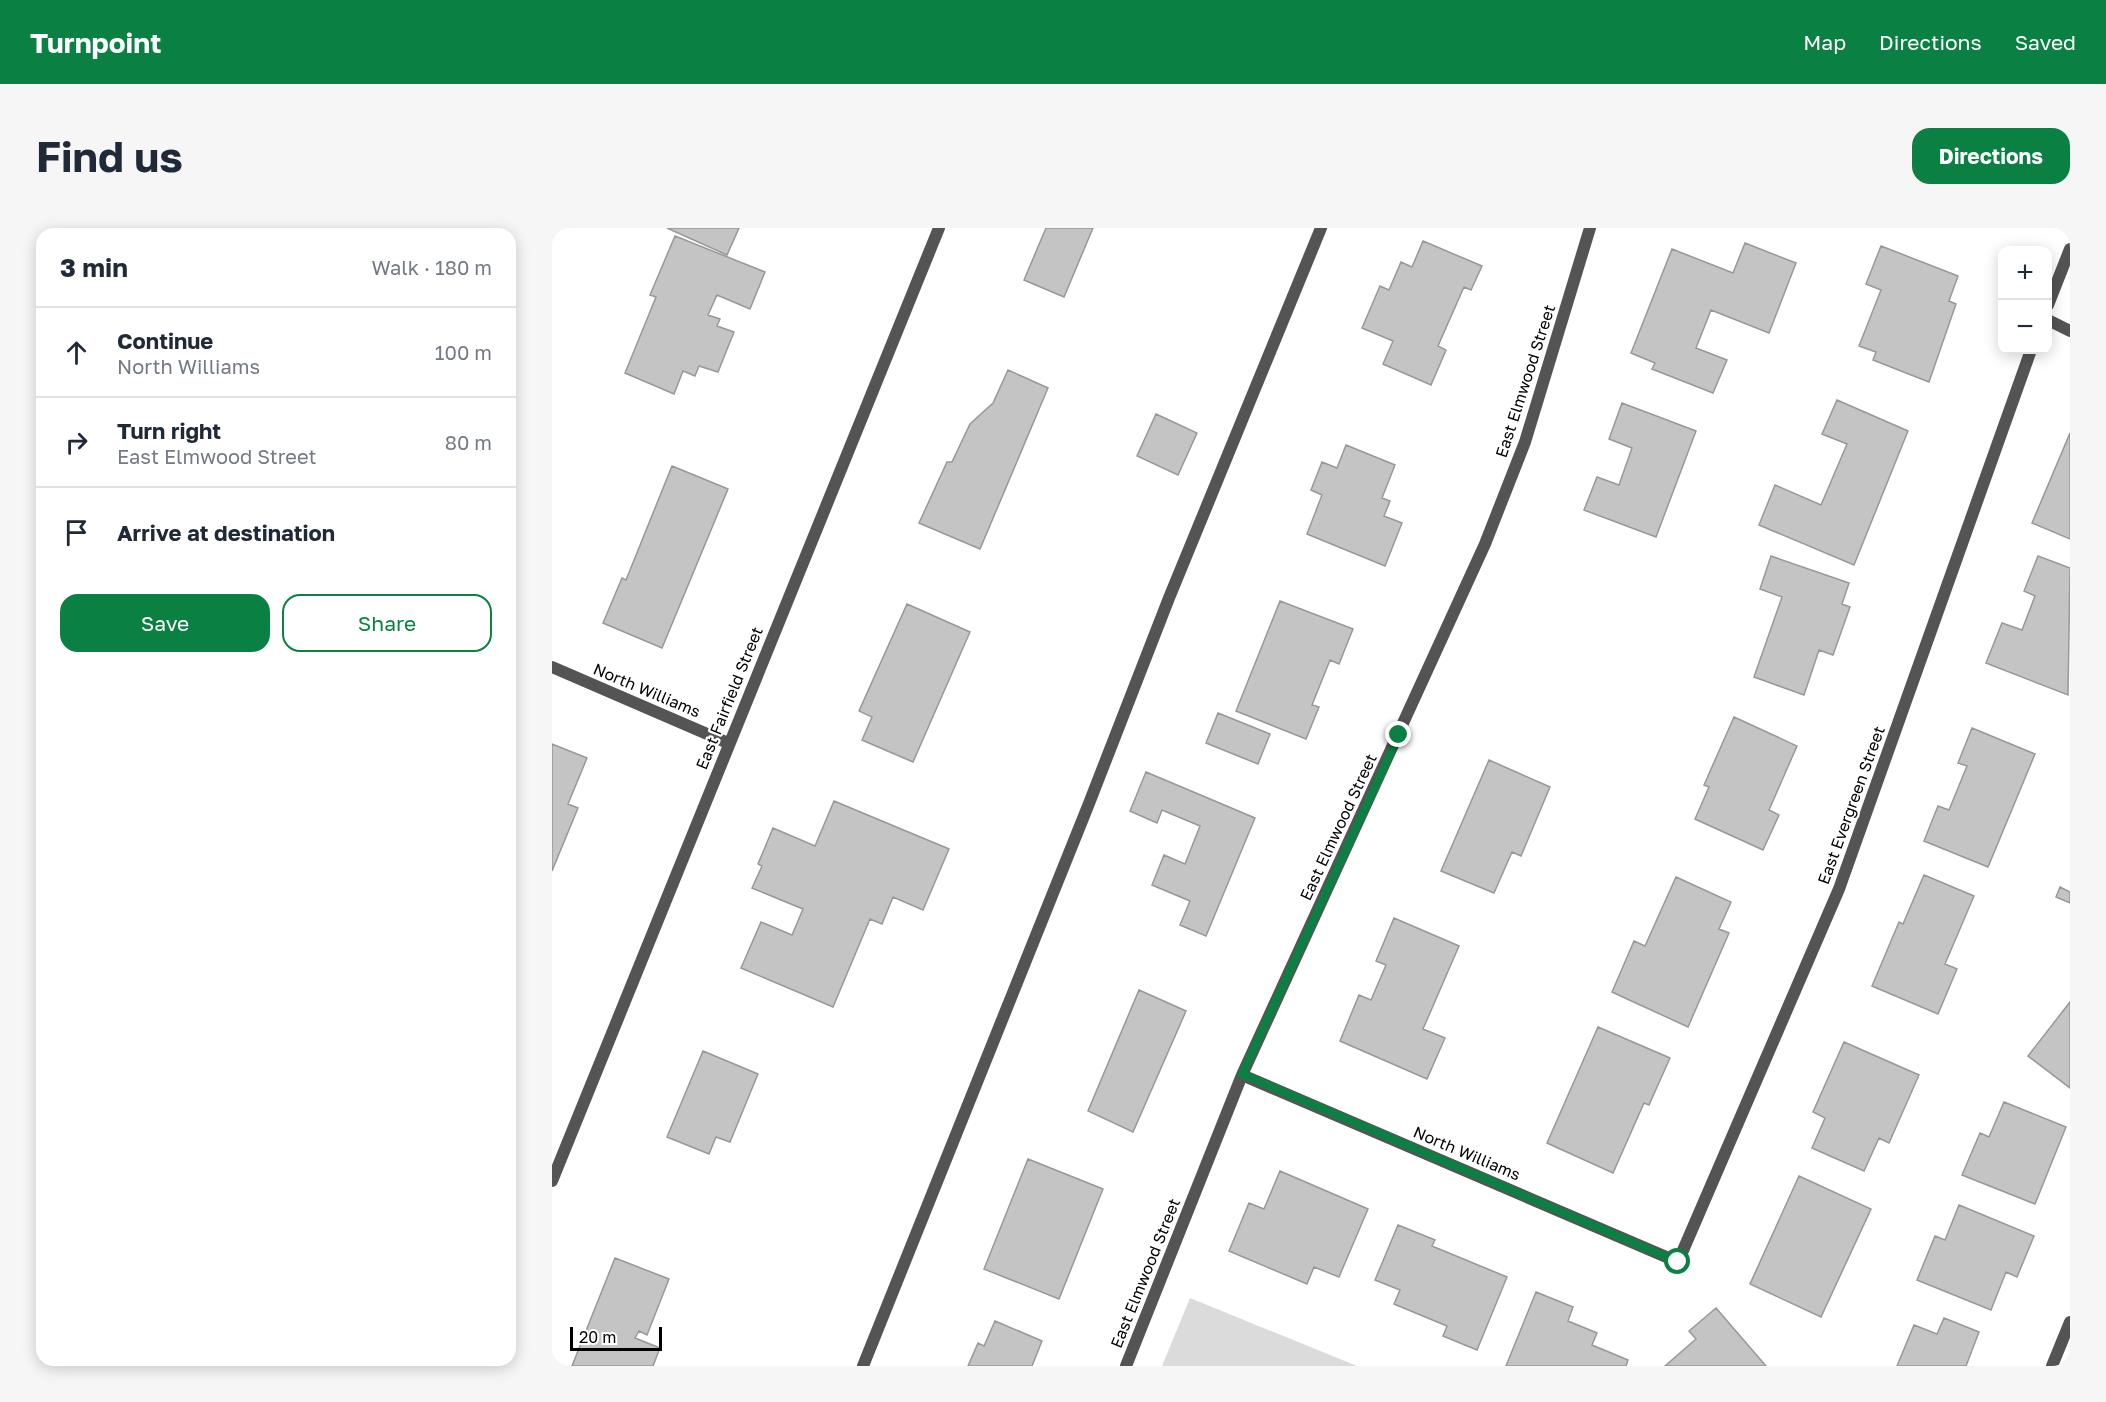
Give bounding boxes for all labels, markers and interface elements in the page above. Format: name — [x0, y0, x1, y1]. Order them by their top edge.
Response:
text: Turnpoint — [30, 26, 161, 59]
text: Map — [1803, 29, 1846, 55]
text: Directions — [1879, 29, 1982, 55]
text: Saved — [2015, 29, 2076, 55]
button: Directions — [1912, 128, 2070, 184]
text: Find us — [36, 131, 183, 181]
map controls — [1998, 246, 2052, 354]
button: + — [1998, 246, 2052, 300]
text: 3 min — [60, 252, 128, 283]
text: Walk · 180 m — [372, 255, 492, 279]
button: − — [1998, 300, 2052, 354]
street label: East Elmwood Street — [1491, 302, 1559, 460]
text: Continue — [117, 327, 213, 354]
icon: ahead — [60, 336, 93, 369]
text: 100 m — [435, 340, 492, 364]
text: North Williams — [117, 354, 260, 378]
text: Turn right — [117, 417, 221, 444]
icon: right — [60, 426, 93, 459]
text: 80 m — [445, 430, 492, 454]
text: East Elmwood Street — [117, 444, 317, 468]
icon: arrive — [60, 516, 93, 549]
text: Arrive at destination — [117, 519, 335, 546]
button: Save — [60, 594, 270, 652]
button: Share — [282, 594, 492, 652]
street label: East Fairfield Street — [691, 624, 767, 772]
street label: North Williams — [590, 658, 704, 722]
route end — [1385, 721, 1411, 747]
street label: East Evergreen Street — [1813, 723, 1889, 887]
street label: East Elmwood Street — [1295, 750, 1381, 904]
street label: North Williams — [1410, 1121, 1524, 1185]
street label: East Elmwood Street — [1106, 1195, 1184, 1351]
route start — [1664, 1248, 1690, 1274]
scale bar — [570, 1324, 662, 1352]
text: 20 m — [579, 1327, 616, 1347]

